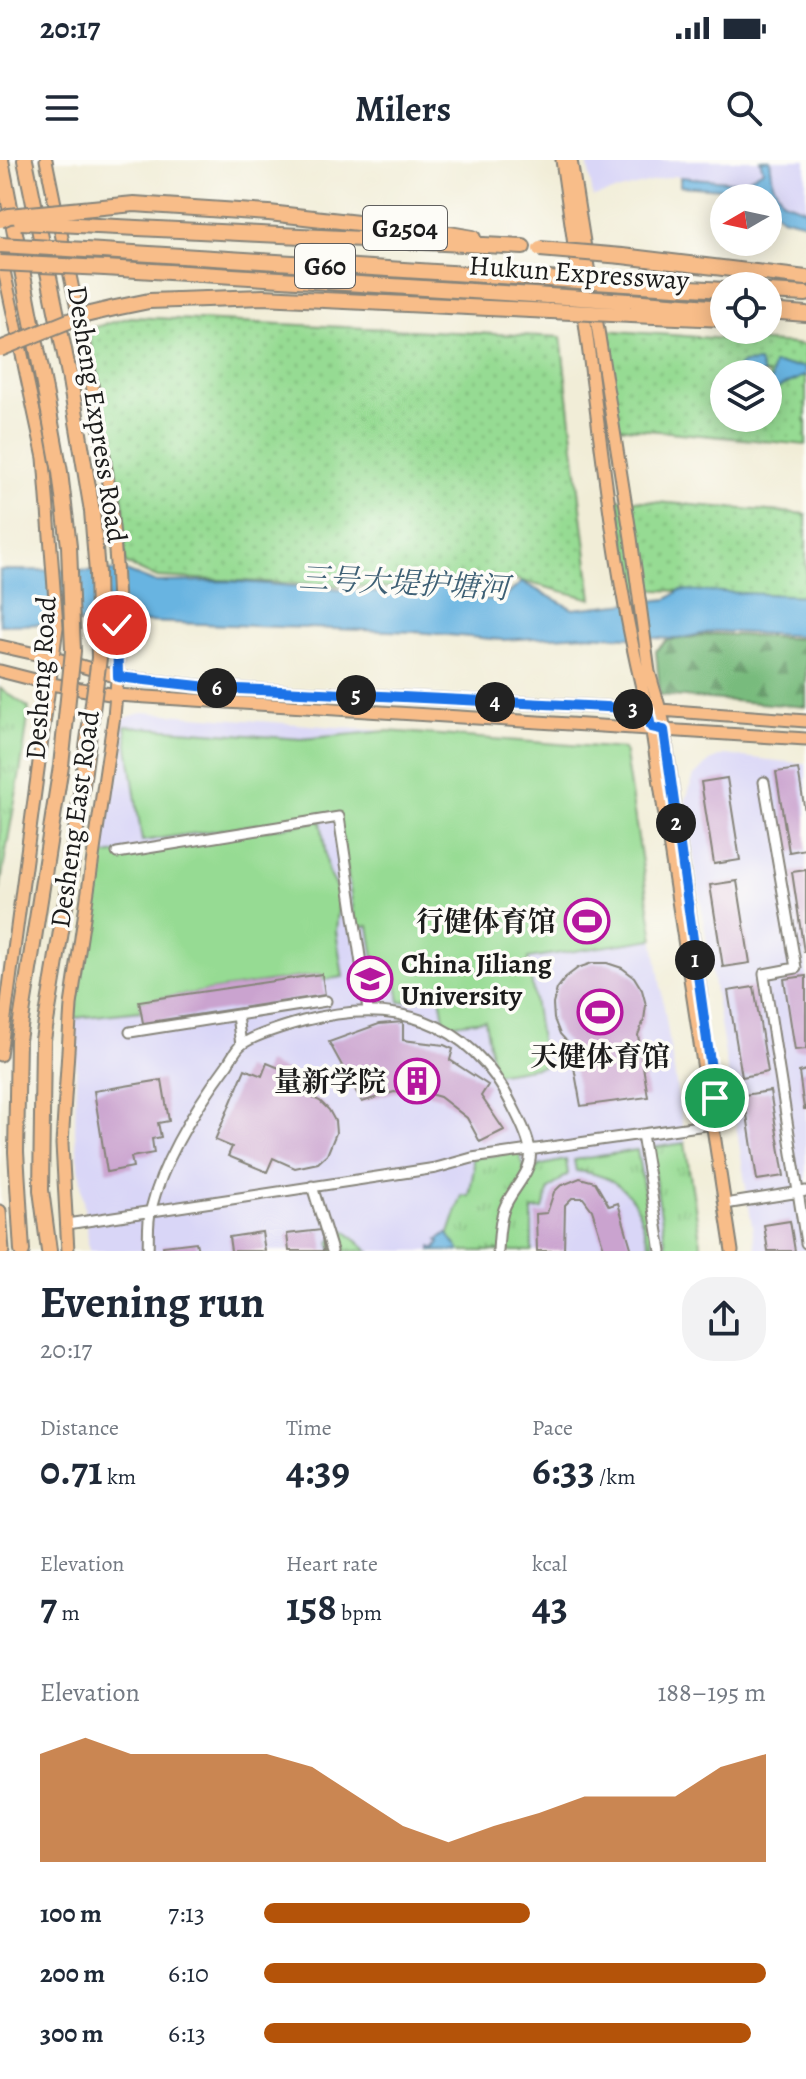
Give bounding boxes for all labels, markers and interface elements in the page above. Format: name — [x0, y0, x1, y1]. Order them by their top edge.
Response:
text: 20:17 — [40, 8, 100, 48]
text: Milers — [355, 84, 451, 133]
icon: menu — [40, 86, 84, 130]
icon: search — [722, 86, 766, 130]
north arrow — [710, 184, 782, 256]
map controls — [710, 184, 782, 432]
road number: G2504 — [363, 206, 447, 250]
road number: G60 — [295, 244, 355, 288]
street label: Hukun Expressway — [468, 246, 691, 300]
button: locate — [710, 272, 782, 344]
street label: Desheng Express Road — [58, 283, 136, 546]
button: layers — [710, 360, 782, 432]
water label: 三号大堤护塘河 — [298, 558, 515, 609]
pin — [83, 591, 151, 659]
street label: Desheng Road — [16, 594, 66, 761]
icon: check — [95, 603, 139, 647]
pin: 6 — [197, 668, 237, 708]
text: 6 — [212, 673, 222, 703]
pin: 5 — [336, 675, 376, 715]
text: 5 — [351, 680, 361, 710]
pin: 4 — [475, 682, 515, 722]
text: 4 — [490, 687, 500, 717]
pin: 3 — [613, 689, 653, 729]
text: 3 — [628, 694, 638, 724]
street label: Desheng East Road — [41, 707, 109, 930]
pin: 2 — [656, 803, 696, 843]
text: 2 — [671, 808, 681, 838]
sports icon: 行健体育馆 — [563, 897, 611, 945]
place label: 行健体育馆 — [416, 903, 556, 941]
pin: 1 — [675, 940, 715, 980]
place label: China Jiliang University — [401, 945, 553, 1015]
text: 1 — [691, 945, 699, 975]
school or university icon: China Jiliang University — [346, 955, 394, 1003]
sports icon: 天健体育馆 — [576, 988, 624, 1036]
place label: 天健体育馆 — [530, 1038, 670, 1076]
building icon: 量新学院 — [393, 1057, 441, 1105]
place label: 量新学院 — [274, 1063, 386, 1101]
pin — [681, 1064, 749, 1132]
icon: arrive — [693, 1076, 737, 1120]
text: Evening run — [40, 1272, 265, 1332]
button: share — [682, 1277, 766, 1361]
text: 20:17 — [40, 1332, 92, 1367]
text: Distance — [40, 1413, 119, 1443]
text: Time — [286, 1413, 332, 1443]
text: Pace — [532, 1413, 573, 1443]
text: 0.71 — [40, 1443, 103, 1498]
text: 4:39 — [286, 1443, 350, 1498]
text: 6:33 — [532, 1443, 595, 1498]
text: km — [103, 1462, 136, 1492]
text: /km — [595, 1462, 635, 1492]
text: Elevation — [40, 1549, 124, 1579]
text: Heart rate — [286, 1549, 378, 1579]
text: kcal — [532, 1549, 567, 1579]
text: 7 — [40, 1579, 57, 1634]
text: 158 — [286, 1579, 337, 1634]
text: 43 — [532, 1579, 568, 1634]
text: m — [57, 1598, 80, 1628]
text: bpm — [337, 1598, 382, 1628]
text: Elevation — [40, 1675, 140, 1710]
text: 188–195 m — [657, 1675, 766, 1710]
text: 100 m — [40, 1896, 102, 1931]
text: 7:13 — [168, 1896, 205, 1931]
text: 200 m — [40, 1956, 105, 1991]
text: 6:10 — [168, 1956, 209, 1991]
text: 300 m — [40, 2016, 104, 2051]
text: 6:13 — [168, 2016, 206, 2051]

